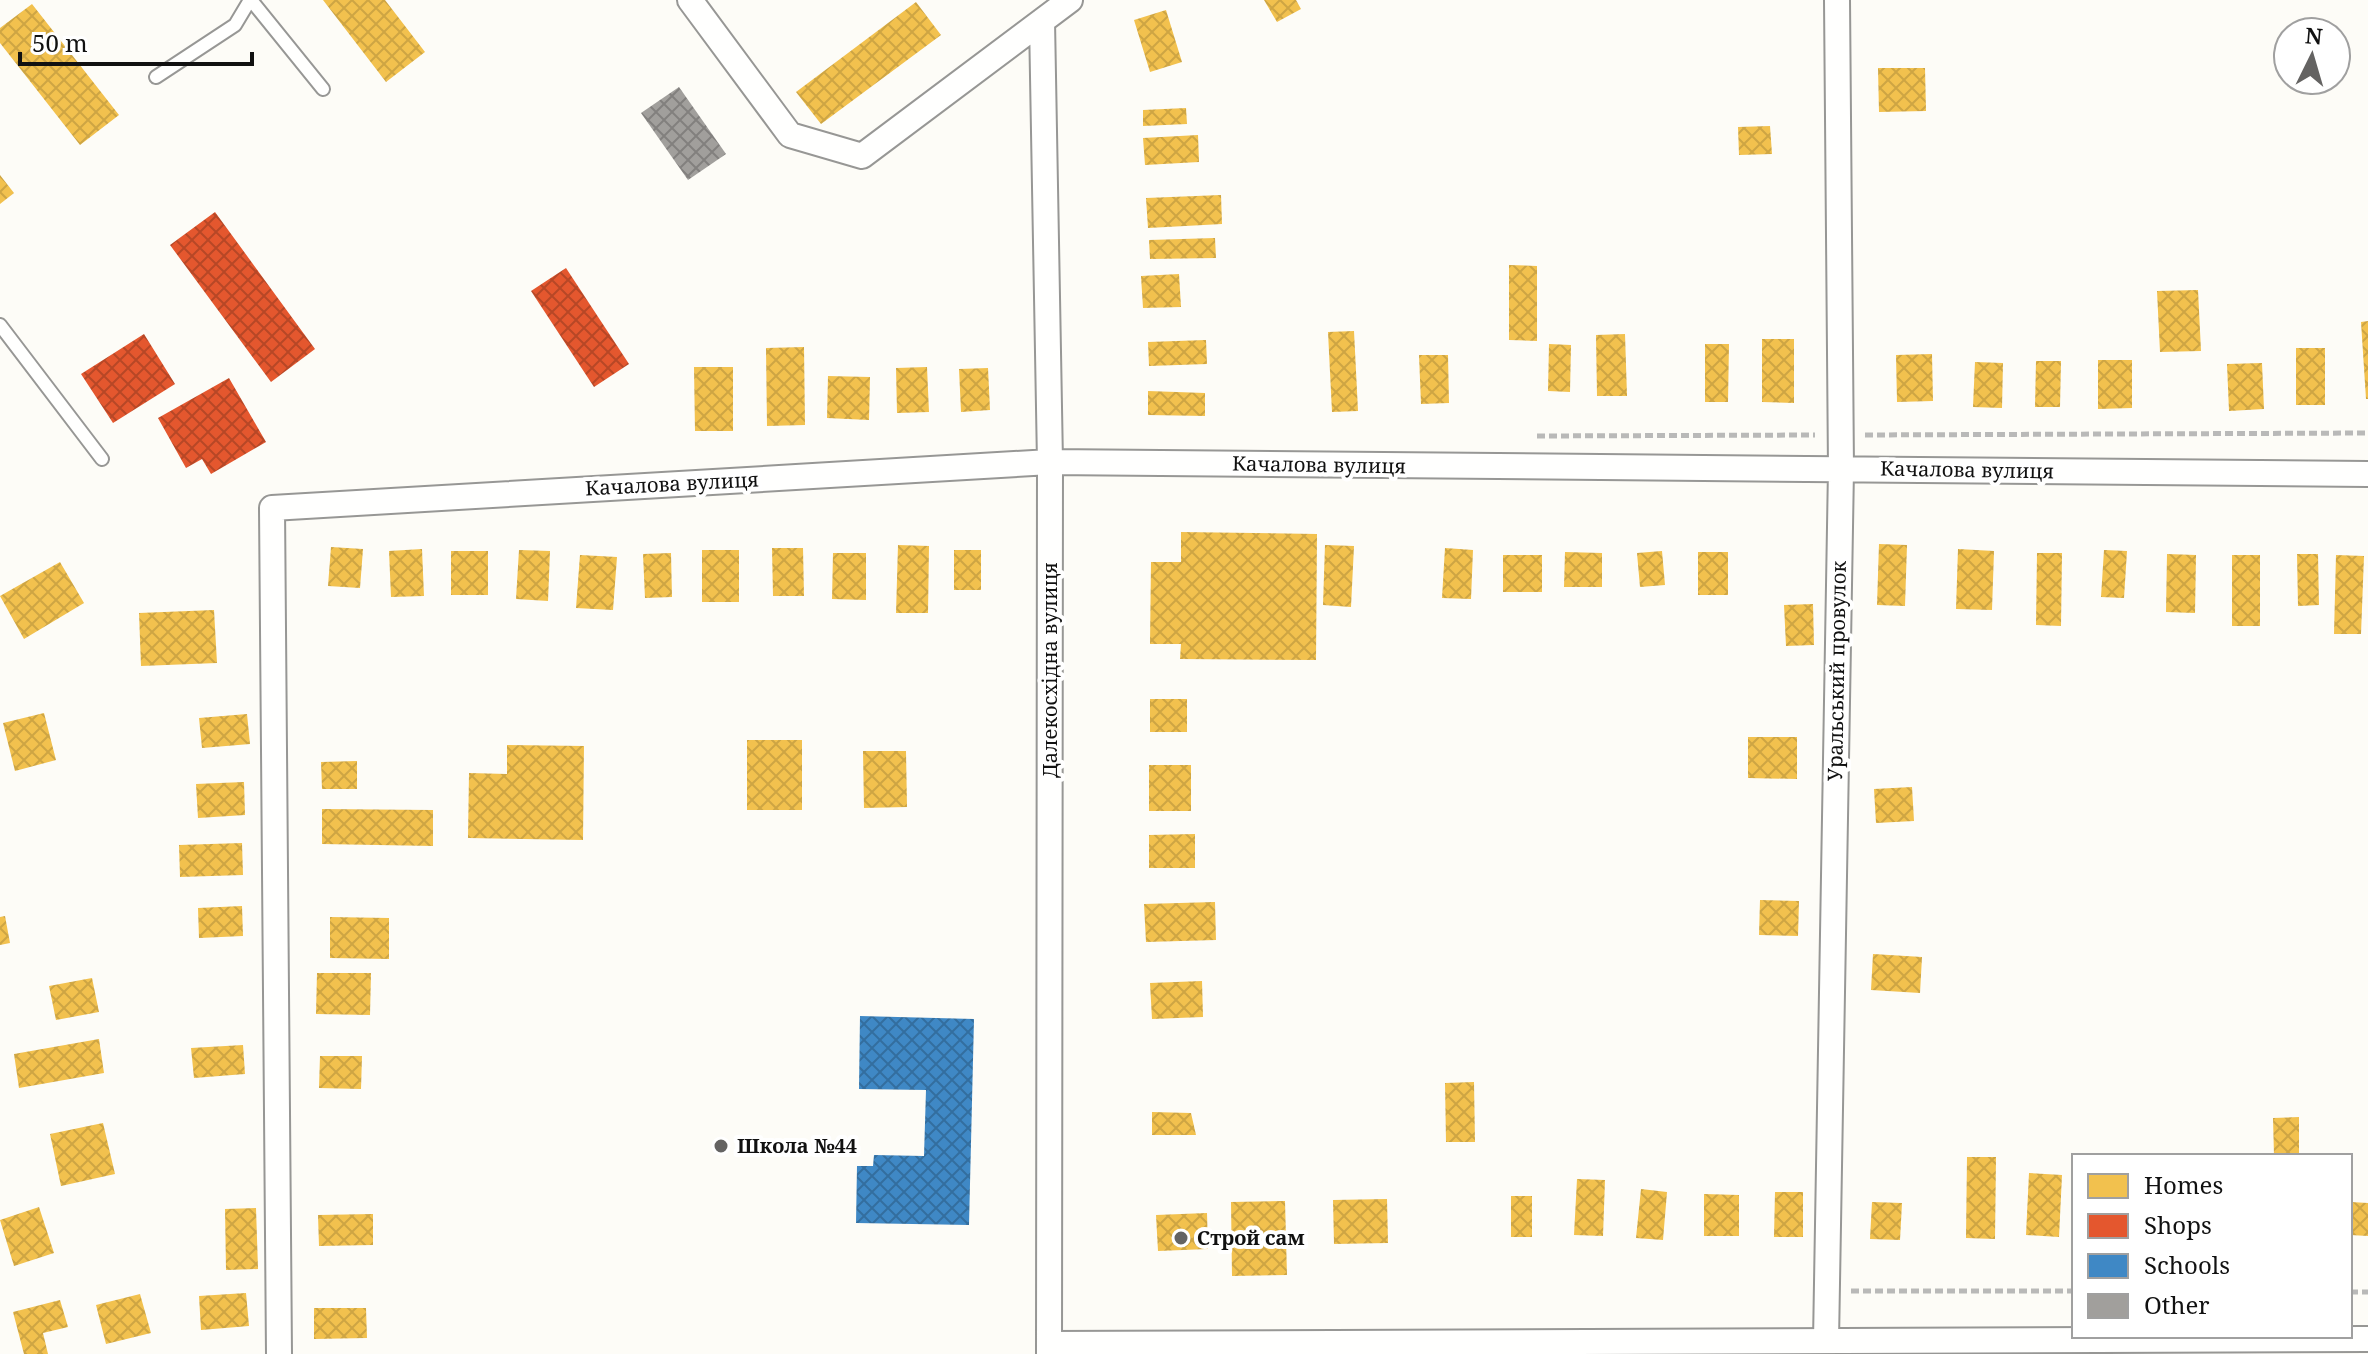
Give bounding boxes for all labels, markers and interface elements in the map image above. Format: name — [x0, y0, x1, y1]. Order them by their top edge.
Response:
scale bar — [20, 16, 252, 66]
north arrow — [2272, 16, 2352, 96]
text: N — [2304, 19, 2324, 51]
text: 50 m — [32, 26, 88, 59]
street label: Качалова вулиця — [1232, 449, 1406, 480]
street label: Качалова вулиця — [1880, 454, 2054, 485]
street label: Качалова вулиця — [584, 465, 759, 502]
street label: Уральський провулок — [1821, 560, 1852, 781]
street label: Далекосхідна вулиця — [1036, 562, 1063, 778]
place label: Школа №44 — [737, 1132, 857, 1159]
marker: Школа №44 — [712, 1137, 730, 1155]
legend — [2072, 1154, 2352, 1338]
text: Homes — [2144, 1168, 2223, 1201]
text: Shops — [2144, 1208, 2212, 1241]
place label: Строй сам — [1197, 1224, 1304, 1251]
marker: Строй сам — [1172, 1229, 1190, 1247]
text: Schools — [2144, 1248, 2230, 1281]
text: Other — [2144, 1288, 2210, 1321]

